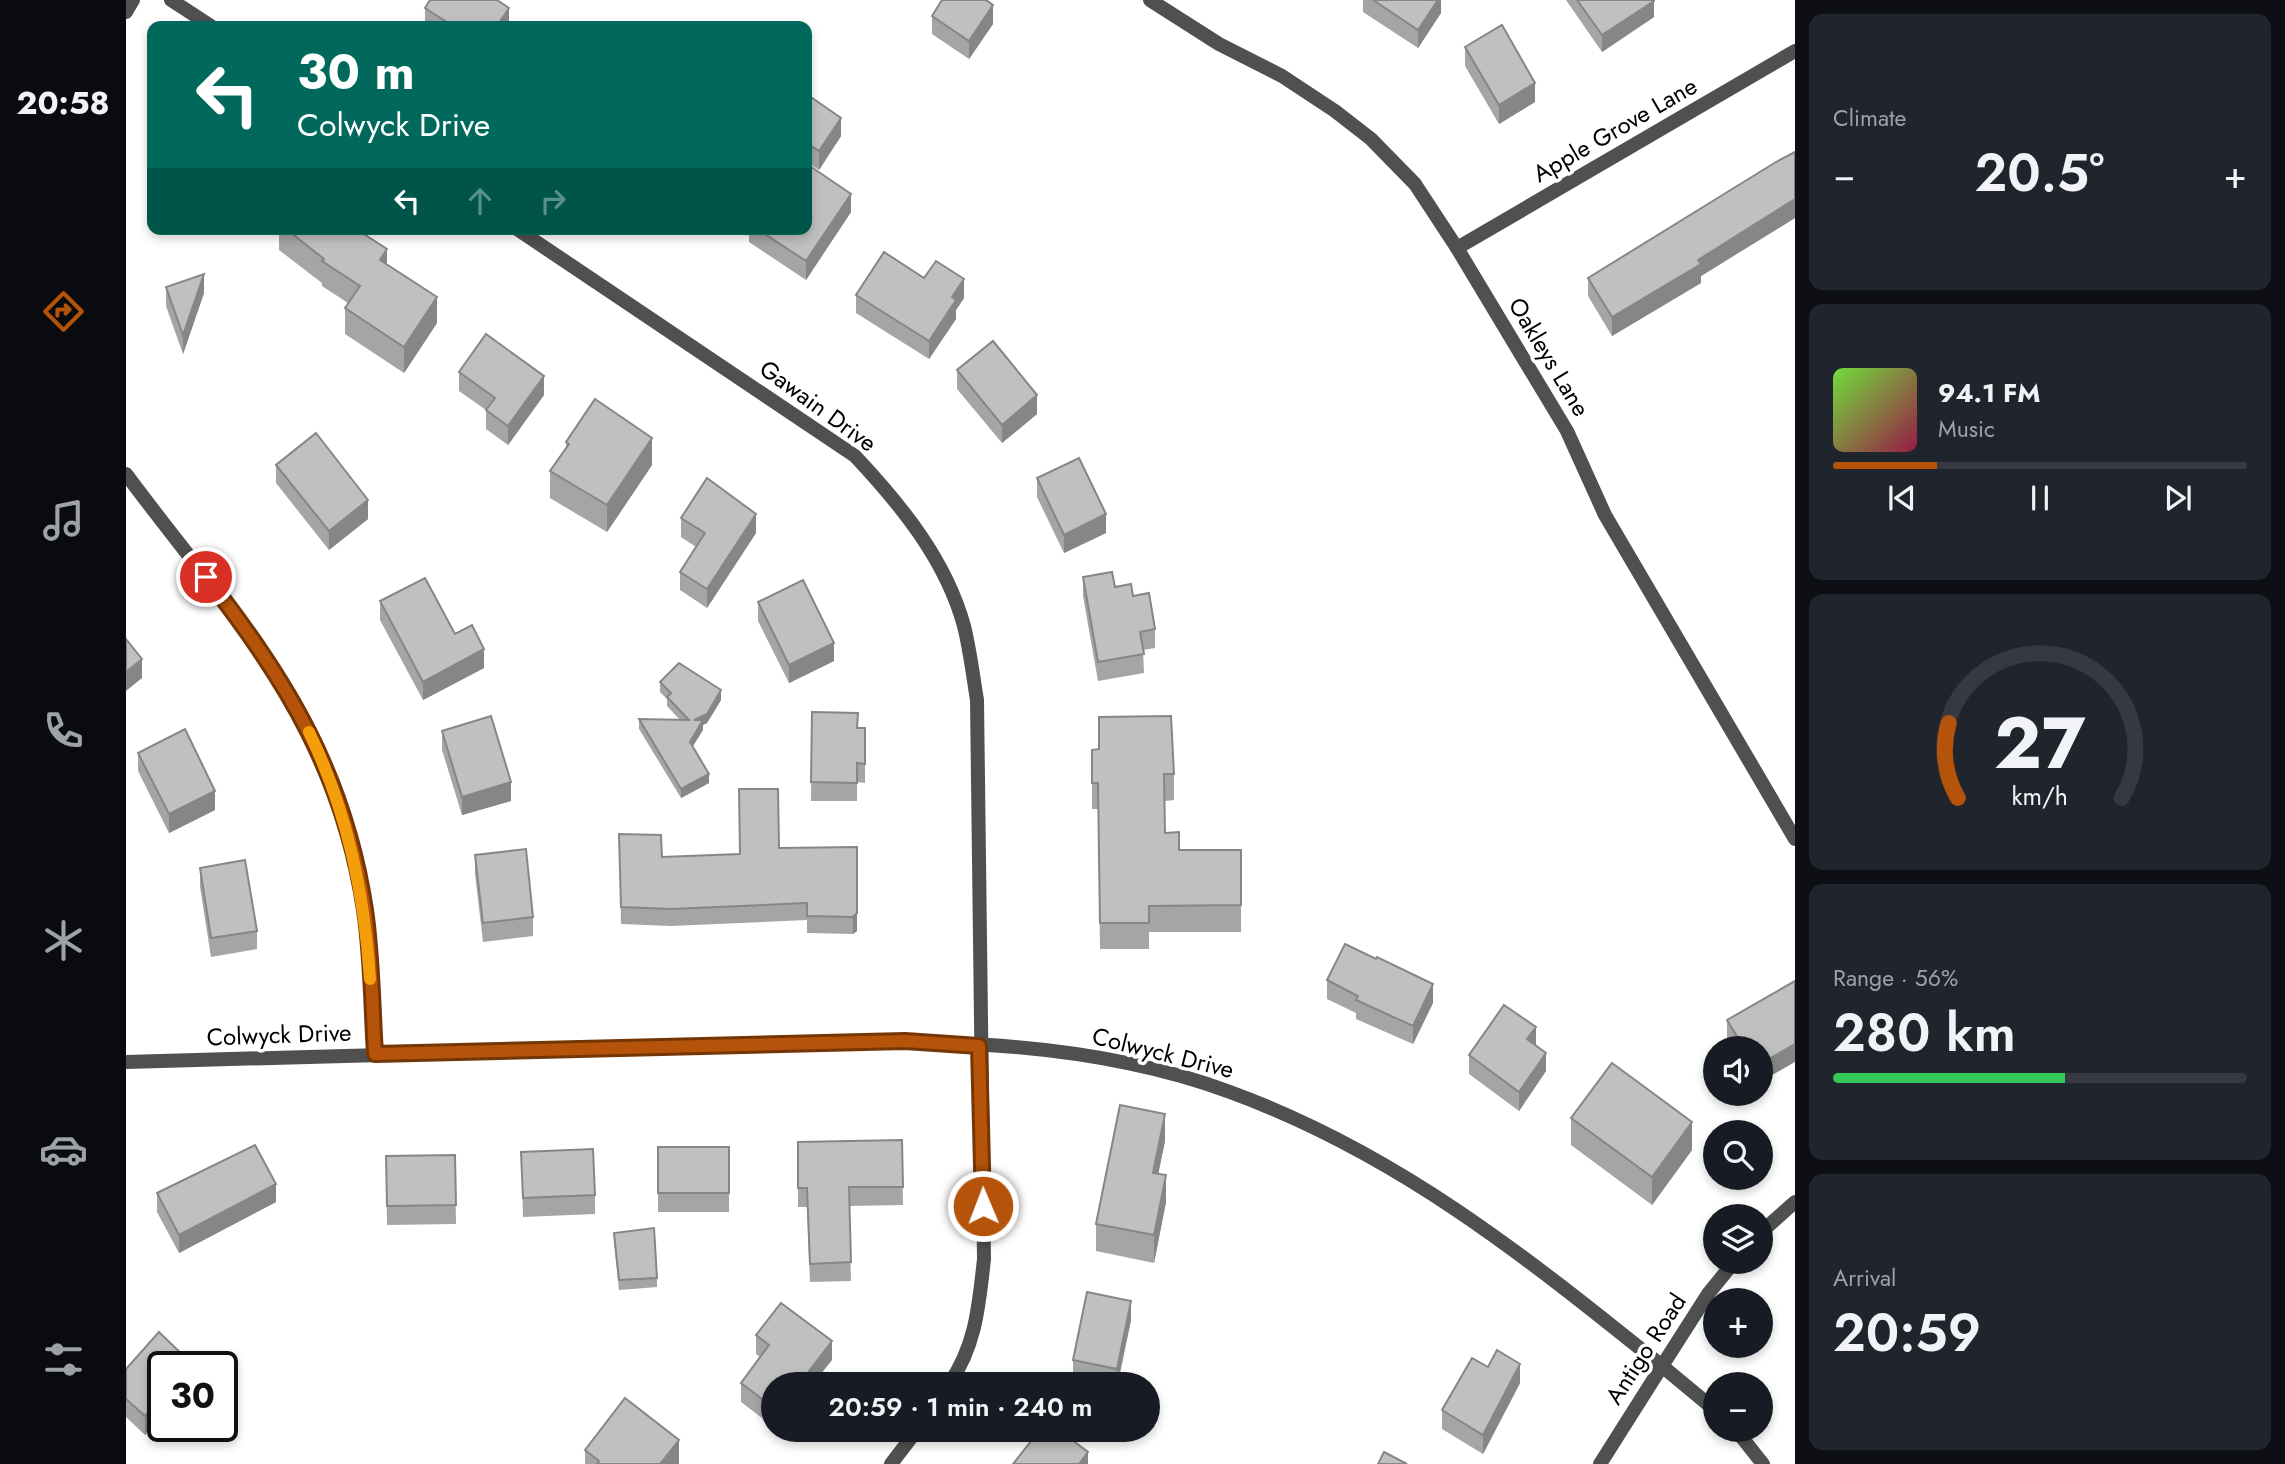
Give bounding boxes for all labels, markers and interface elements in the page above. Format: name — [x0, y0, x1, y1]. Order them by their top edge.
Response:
text: 30 m — [297, 37, 415, 107]
icon: left — [182, 49, 273, 140]
street label: Apple Grove Lane — [1526, 68, 1703, 191]
text: 20:58 — [16, 80, 110, 126]
text: Climate — [1833, 101, 1906, 135]
text: Colwyck Drive — [297, 102, 490, 148]
text: 20.5° — [1975, 135, 2104, 211]
text: − — [1833, 147, 1855, 202]
text: + — [2224, 147, 2247, 202]
icon: left — [388, 182, 426, 220]
icon: ahead — [461, 182, 499, 220]
icon: right — [534, 182, 572, 220]
icon: directions — [39, 287, 88, 336]
street label: Oakleys Lane — [1500, 291, 1599, 423]
street label: Gawain Drive — [752, 351, 884, 460]
text: 94.1 FM — [1938, 374, 2041, 412]
text: Music — [1938, 412, 1995, 446]
icon: previous — [1883, 479, 1921, 517]
icon: pause — [2021, 479, 2059, 517]
icon: next — [2159, 479, 2197, 517]
icon: music — [39, 496, 88, 545]
pin — [176, 547, 236, 607]
icon: arrive — [187, 558, 225, 596]
text: 27 — [1994, 690, 2086, 795]
icon: phone — [39, 706, 88, 755]
text: km/h — [2012, 778, 2068, 814]
icon: climate — [39, 916, 88, 965]
text: Range · 56% — [1833, 961, 1958, 995]
text: 280 km — [1833, 995, 2016, 1071]
street label: Colwyck Drive — [206, 1014, 352, 1055]
street label: Colwyck Drive — [1089, 1018, 1238, 1087]
map controls — [1703, 1036, 1773, 1442]
button: sound — [1703, 1036, 1773, 1106]
button: search — [1703, 1120, 1773, 1190]
icon: car — [39, 1125, 88, 1174]
position arrow — [946, 1169, 1020, 1243]
button: layers — [1703, 1204, 1773, 1274]
text: Arrival — [1833, 1261, 1896, 1295]
street label: Antigo Road — [1597, 1286, 1695, 1411]
button: + — [1703, 1288, 1773, 1358]
text: 20:59 — [1833, 1295, 1981, 1371]
icon: filters — [39, 1335, 88, 1384]
speed limit sign: 30 — [147, 1351, 238, 1442]
button: − — [1703, 1372, 1773, 1442]
text: 20:59 · 1 min · 240 m — [829, 1388, 1092, 1426]

